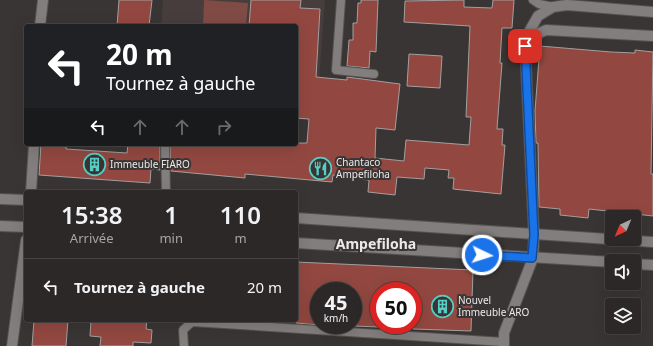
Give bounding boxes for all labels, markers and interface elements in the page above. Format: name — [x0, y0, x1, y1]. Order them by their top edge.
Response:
pin — [508, 29, 542, 63]
text: 20 m — [106, 35, 173, 73]
icon: arrive — [514, 35, 536, 57]
icon: left — [40, 40, 92, 92]
text: Tournez à gauche — [106, 71, 255, 95]
icon: left — [87, 116, 109, 138]
icon: ahead — [129, 116, 151, 138]
icon: ahead — [171, 116, 193, 138]
icon: right — [213, 116, 235, 138]
building icon: Immeuble FIARO — [82, 151, 108, 177]
restaurant icon: Chantaco Ampefiloha — [307, 155, 333, 181]
place label: Chantaco Ampefiloha — [336, 155, 390, 181]
place label: Immeuble FIARO — [110, 157, 190, 171]
text: 15:38 — [61, 198, 122, 231]
text: 1 — [164, 198, 178, 231]
text: 110 — [220, 198, 261, 231]
north arrow — [605, 210, 641, 246]
map controls — [605, 210, 641, 334]
text: Arrivée — [70, 229, 114, 247]
text: min — [159, 229, 183, 247]
text: m — [234, 229, 247, 247]
district label: Ampefiloha — [336, 234, 416, 253]
position arrow — [461, 234, 503, 276]
button: sound — [605, 254, 641, 290]
icon: left — [40, 276, 62, 298]
text: Tournez à gauche — [74, 277, 205, 297]
text: 20 m — [247, 277, 282, 297]
speed limit sign: 50 — [370, 282, 422, 334]
text: 45 — [325, 289, 347, 316]
building icon: Nouvel Immeuble ARO — [429, 293, 455, 319]
place label: Nouvel Immeuble ARO — [458, 293, 529, 319]
button: layers — [605, 298, 641, 334]
text: km/h — [324, 311, 348, 325]

